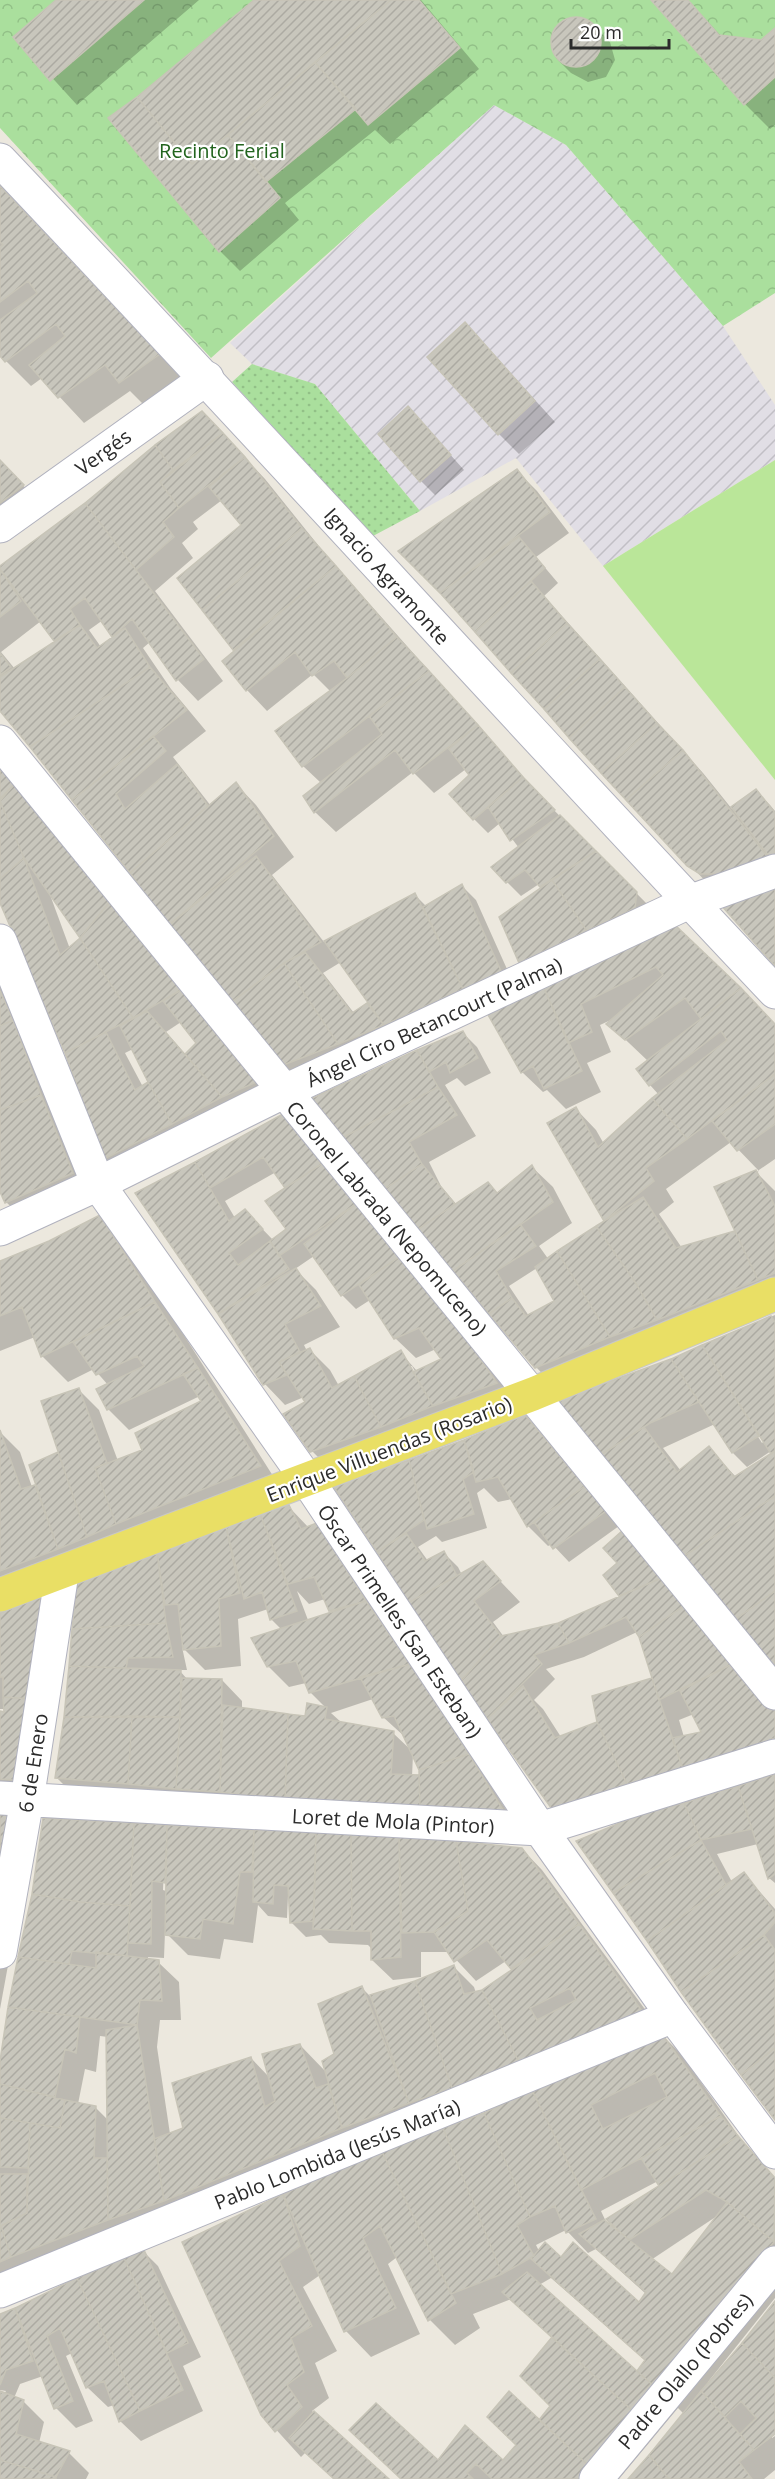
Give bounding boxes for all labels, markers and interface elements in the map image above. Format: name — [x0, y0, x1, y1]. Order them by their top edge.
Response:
scale bar — [571, 12, 668, 50]
text: 20 m — [580, 20, 622, 44]
park label: Recinto Ferial — [159, 137, 285, 164]
street label: Vergés — [70, 423, 136, 481]
street label: Ignacio Agramonte — [318, 502, 456, 650]
street label: Ángel Ciro Betancourt (Palma) — [302, 951, 566, 1093]
street label: Coronel Labrada (Nepomuceno) — [281, 1095, 493, 1341]
street label: Enrique Villuendas (Rosario) — [263, 1390, 516, 1508]
street label: Óscar Primelles (San Esteban) — [312, 1499, 488, 1743]
street label: 6 de Enero — [12, 1711, 54, 1815]
street label: Loret de Mola (Pintor) — [291, 1802, 495, 1840]
street label: Pablo Lombida (Jesús María) — [210, 2092, 464, 2216]
street label: Padre Olallo (Pobres) — [612, 2287, 758, 2455]

